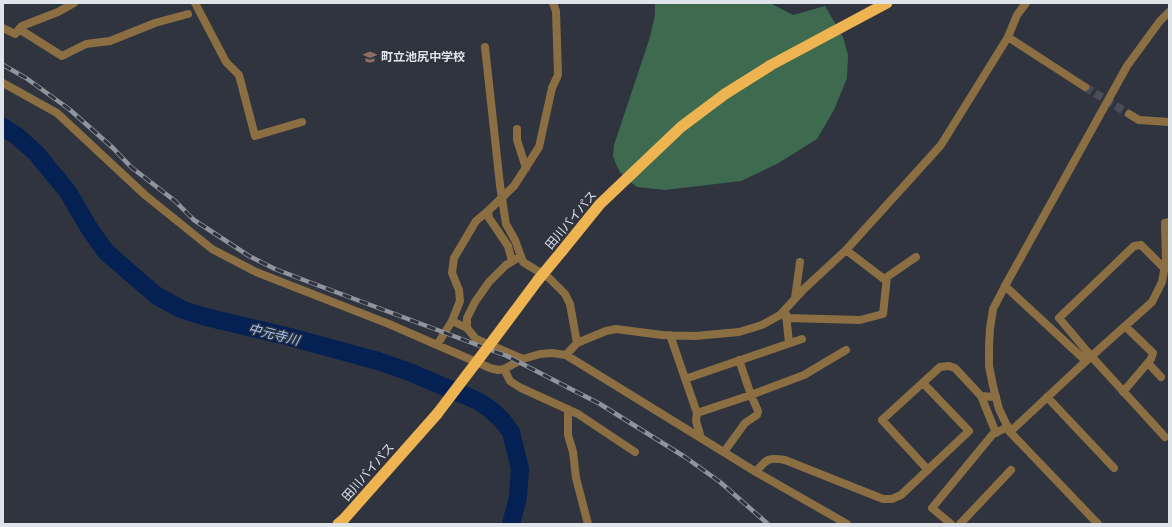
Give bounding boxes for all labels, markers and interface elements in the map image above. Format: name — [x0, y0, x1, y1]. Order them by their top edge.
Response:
school or university icon: 町立池尻中学校 — [362, 49, 378, 65]
place label: 町立池尻中学校 — [381, 49, 465, 63]
street label: 田川バイパス — [542, 187, 599, 251]
water label: 中元寺川 — [247, 320, 303, 349]
street label: 田川バイパス — [338, 440, 396, 503]

